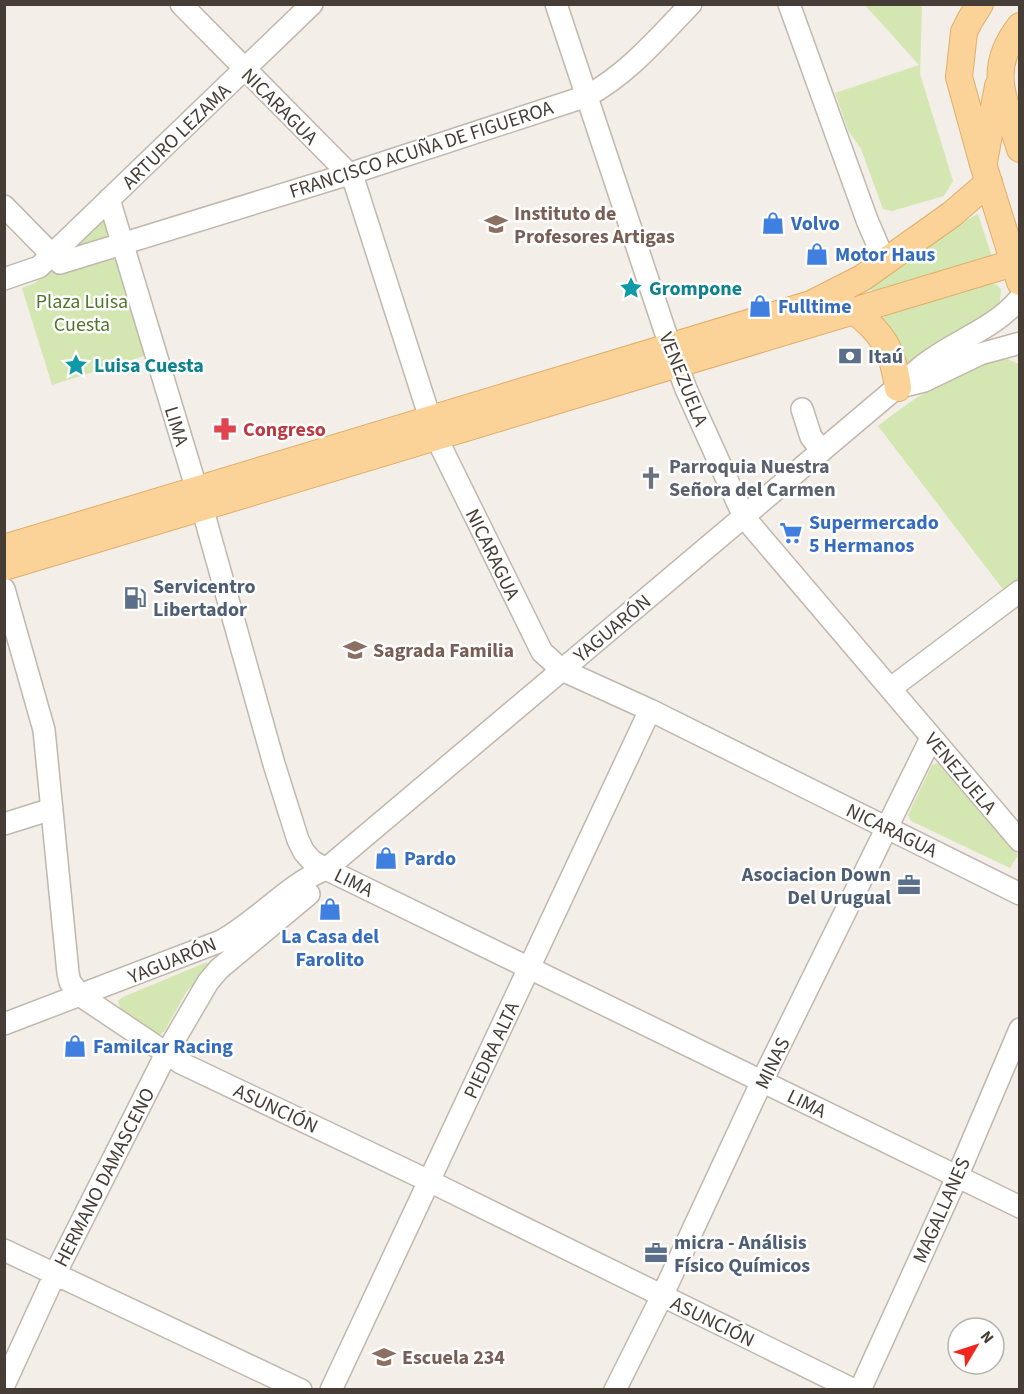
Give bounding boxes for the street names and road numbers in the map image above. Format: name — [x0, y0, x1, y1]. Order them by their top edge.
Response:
street label: NICARAGUA — [235, 62, 324, 151]
street label: ARTURO LEZAMA — [116, 77, 237, 196]
street label: FRANCISCO ACUÑA DE FIGUEROA — [286, 94, 557, 206]
street label: VENEZUELA — [652, 328, 715, 431]
street label: LIMA — [157, 403, 195, 450]
street label: NICARAGUA — [458, 504, 526, 605]
street label: YAGUARÓN — [567, 588, 657, 670]
street label: VENEZUELA — [918, 727, 1003, 821]
street label: NICARAGUA — [841, 797, 942, 865]
street label: LIMA — [329, 861, 378, 904]
street label: YAGUARÓN — [123, 930, 221, 992]
street label: PIEDRA ALTA — [457, 997, 527, 1104]
street label: MINAS — [748, 1033, 797, 1094]
street label: ASUNCIÓN — [229, 1077, 322, 1141]
street label: LIMA — [782, 1082, 831, 1125]
street label: HERMANO DAMASCENO — [48, 1083, 162, 1272]
street label: MAGALLANES — [906, 1153, 978, 1268]
street label: ASUNCIÓN — [666, 1290, 759, 1354]

